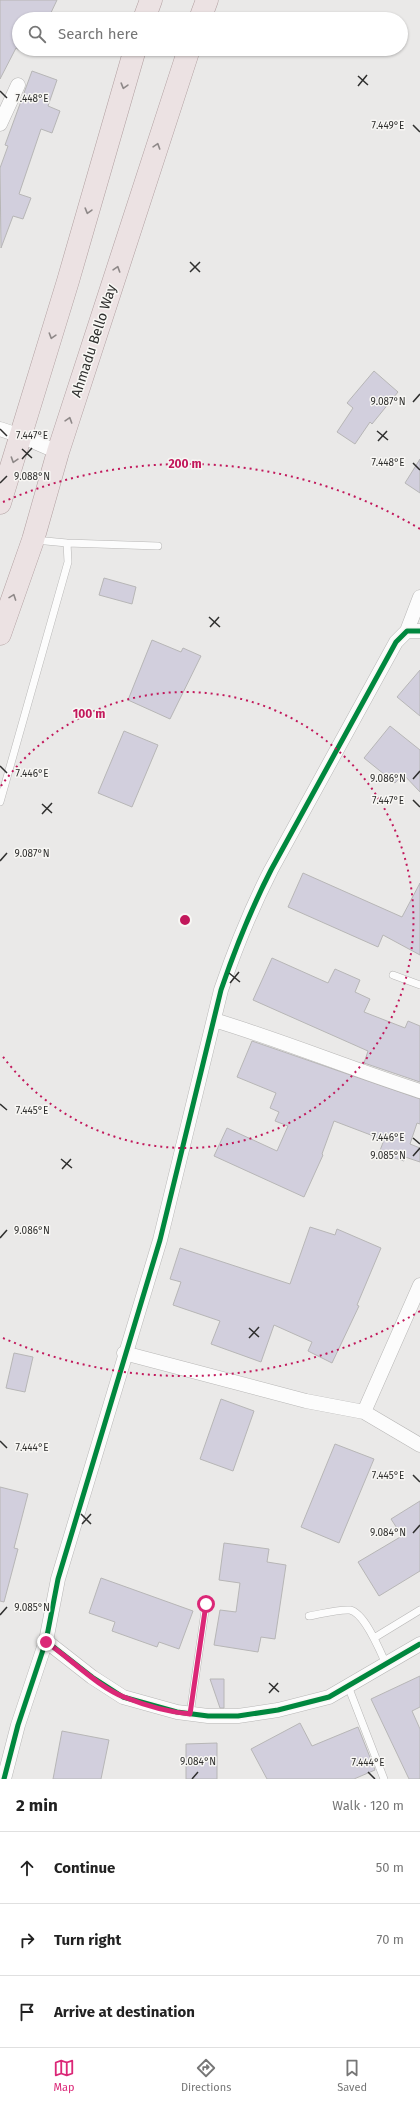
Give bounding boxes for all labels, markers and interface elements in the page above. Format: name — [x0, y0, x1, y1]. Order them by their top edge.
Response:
search box — [12, 12, 408, 56]
icon: search — [26, 23, 48, 45]
text: Search here — [58, 25, 138, 43]
one-way arrow — [120, 83, 129, 90]
text: 7.448°E — [15, 93, 49, 105]
text: 7.449°E — [372, 120, 404, 132]
one-way arrow — [152, 142, 161, 149]
one-way arrow — [84, 208, 93, 215]
one-way arrow — [112, 266, 121, 273]
street label: Ahmadu Bello Way — [68, 282, 120, 400]
one-way arrow — [48, 332, 57, 339]
text: 9.087°N — [370, 396, 406, 408]
one-way arrow — [64, 416, 72, 423]
text: 7.447°E — [16, 430, 48, 442]
one-way arrow — [10, 457, 18, 464]
text: 200 m — [168, 457, 202, 471]
text: 7.448°E — [371, 457, 405, 469]
text: 9.088°N — [14, 471, 50, 483]
one-way arrow — [8, 594, 17, 601]
text: 100 m — [73, 707, 105, 721]
text: 7.446°E — [16, 768, 48, 780]
text: 9.086°N — [370, 773, 406, 785]
text: 7.447°E — [372, 795, 404, 807]
text: 9.087°N — [14, 848, 50, 860]
centre of rings — [178, 913, 192, 927]
text: 7.445°E — [16, 1105, 48, 1117]
text: 7.446°E — [372, 1132, 404, 1144]
text: 9.085°N — [370, 1150, 406, 1162]
text: 9.086°N — [14, 1225, 50, 1237]
text: 7.444°E — [15, 1442, 49, 1454]
text: 7.445°E — [372, 1470, 404, 1482]
text: 9.084°N — [370, 1527, 406, 1539]
route start — [197, 1595, 215, 1613]
text: 9.085°N — [14, 1602, 50, 1614]
route end — [37, 1633, 55, 1651]
text: 9.084°N — [180, 1756, 216, 1768]
text: 7.444°E — [351, 1757, 385, 1769]
text: 2 min — [16, 1795, 58, 1816]
text: Walk · 120 m — [332, 1798, 404, 1813]
icon: ahead — [16, 1857, 38, 1879]
text: Continue — [54, 1859, 115, 1877]
text: 50 m — [376, 1860, 404, 1875]
icon: right — [16, 1929, 38, 1951]
text: Turn right — [54, 1931, 121, 1949]
text: 70 m — [377, 1932, 404, 1947]
icon: arrive — [16, 2001, 38, 2023]
text: Arrive at destination — [54, 2003, 195, 2021]
tab: Map — [53, 2057, 75, 2094]
tab: Directions — [181, 2057, 231, 2094]
tab: Saved — [337, 2057, 367, 2094]

